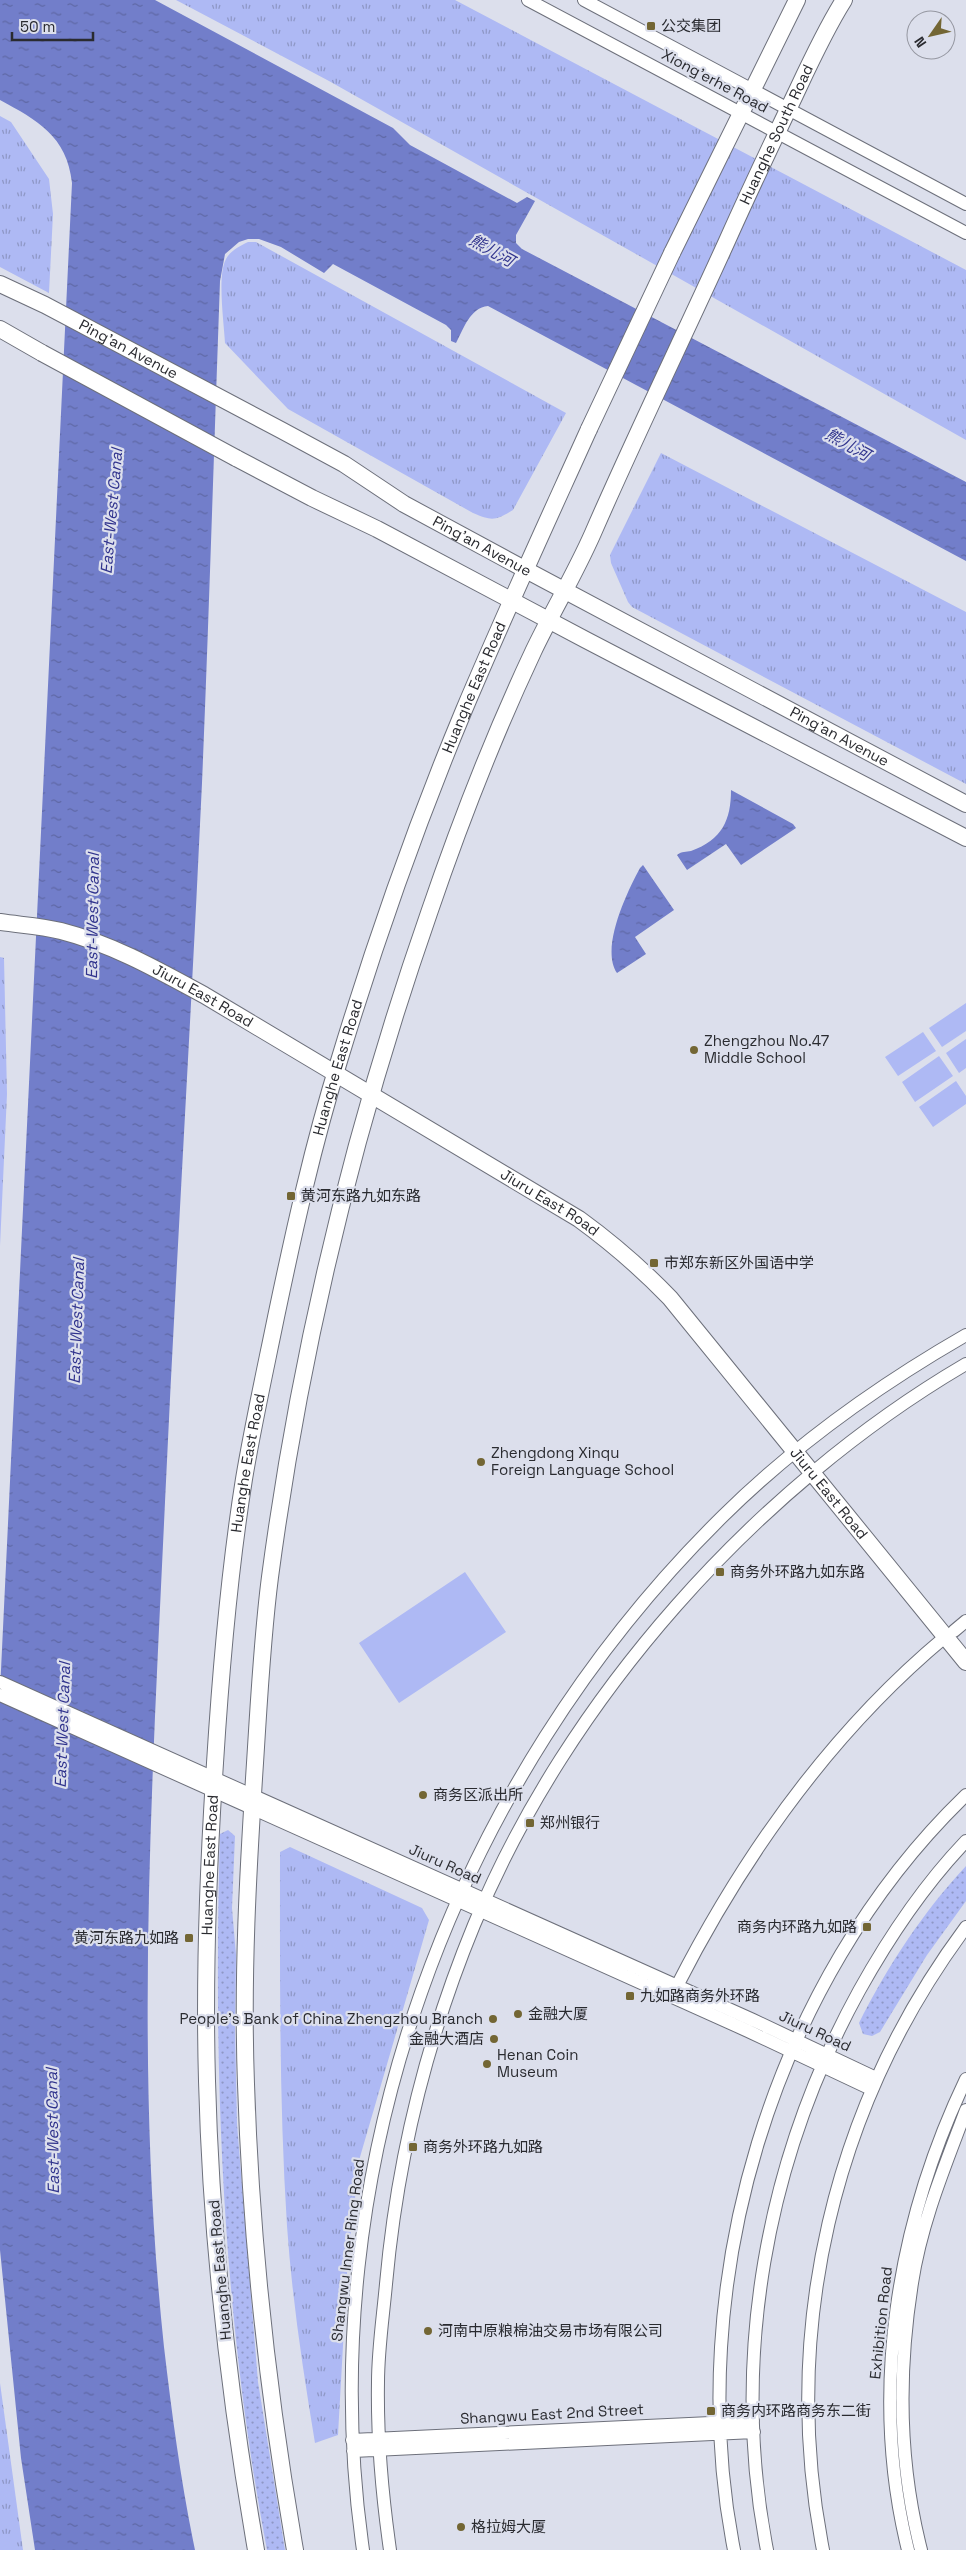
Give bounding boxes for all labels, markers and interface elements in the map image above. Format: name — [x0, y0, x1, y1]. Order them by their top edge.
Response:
scale bar — [12, 10, 94, 42]
north arrow — [906, 10, 956, 60]
place label: 公交集团 — [661, 16, 721, 35]
text: 50 m — [20, 17, 55, 36]
marker: 公交集团 — [645, 20, 657, 32]
text: N — [910, 33, 930, 51]
street label: Xiong'erhe Road — [659, 44, 772, 117]
street label: Huanghe South Road — [735, 61, 817, 207]
water label: 熊儿河 — [466, 230, 520, 273]
street label: Ping'an Avenue — [76, 315, 182, 383]
water label: 熊儿河 — [822, 424, 876, 467]
water label: East-West Canal — [96, 445, 128, 575]
street label: Ping'an Avenue — [429, 511, 535, 580]
street label: Huanghe East Road — [437, 619, 510, 756]
street label: Ping'an Avenue — [787, 702, 892, 770]
water label: East-West Canal — [81, 851, 104, 979]
street label: Jiuru East Road — [149, 959, 257, 1031]
street label: Huanghe East Road — [308, 997, 367, 1137]
place label: Zhengzhou No.47 Middle School — [704, 1031, 829, 1067]
marker: Zhengzhou No.47 Middle School — [688, 1044, 700, 1056]
street label: Jiuru East Road — [497, 1164, 603, 1240]
place label: 黄河东路九如东路 — [301, 1186, 421, 1205]
marker: 黄河东路九如东路 — [285, 1190, 297, 1202]
place label: 市郑东新区外国语中学 — [664, 1253, 814, 1272]
water label: East-West Canal — [64, 1256, 89, 1384]
marker: 市郑东新区外国语中学 — [648, 1257, 660, 1269]
street label: Huanghe East Road — [226, 1392, 269, 1534]
place label: Zhengdong Xinqu Foreign Language School — [491, 1443, 674, 1479]
street label: Jiuru East Road — [786, 1443, 872, 1543]
marker: Zhengdong Xinqu Foreign Language School — [475, 1456, 487, 1468]
place label: 商务外环路九如东路 — [730, 1562, 865, 1581]
marker: 商务外环路九如东路 — [714, 1566, 726, 1578]
water label: East-West Canal — [50, 1660, 75, 1788]
place label: 商务区派出所 — [433, 1785, 523, 1804]
marker: 商务区派出所 — [417, 1789, 429, 1801]
street label: Huanghe East Road — [197, 1794, 222, 1936]
place label: 郑州银行 — [540, 1813, 600, 1832]
marker: 郑州银行 — [524, 1817, 536, 1829]
street label: Jiuru Road — [406, 1839, 484, 1888]
place label: 商务内环路九如路 — [737, 1917, 857, 1936]
marker: 商务内环路九如路 — [861, 1921, 873, 1933]
place label: 黄河东路九如路 — [74, 1928, 179, 1947]
marker: 黄河东路九如路 — [183, 1932, 195, 1944]
place label: 九如路商务外环路 — [640, 1986, 760, 2005]
marker: 九如路商务外环路 — [624, 1990, 636, 2002]
place label: 金融大厦 — [528, 2004, 588, 2023]
street label: Jiuru Road — [776, 2006, 854, 2055]
marker: 金融大厦 — [512, 2008, 524, 2020]
place label: People's Bank of China Zhengzhou Branch — [179, 2009, 483, 2028]
marker: People's Bank of China Zhengzhou Branch — [487, 2013, 499, 2025]
place label: 金融大酒店 — [409, 2029, 484, 2048]
marker: 金融大酒店 — [488, 2033, 500, 2045]
place label: Henan Coin Museum — [497, 2045, 578, 2081]
marker: Henan Coin Museum — [481, 2058, 493, 2070]
water label: East-West Canal — [41, 2066, 64, 2194]
place label: 商务外环路九如路 — [423, 2137, 543, 2156]
marker: 商务外环路九如路 — [407, 2141, 419, 2153]
street label: Shangwu Inner Ring Road — [327, 2157, 368, 2342]
street label: Huanghe East Road — [204, 2199, 235, 2341]
street label: Exhibition Road — [865, 2266, 896, 2380]
place label: 河南中原粮棉油交易市场有限公司 — [438, 2321, 663, 2340]
marker: 河南中原粮棉油交易市场有限公司 — [422, 2325, 434, 2337]
street label: Shangwu East 2nd Street — [460, 2399, 644, 2428]
place label: 商务内环路商务东二街 — [721, 2401, 871, 2420]
marker: 商务内环路商务东二街 — [705, 2405, 717, 2417]
place label: 格拉姆大厦 — [471, 2517, 546, 2536]
marker: 格拉姆大厦 — [455, 2521, 467, 2533]

